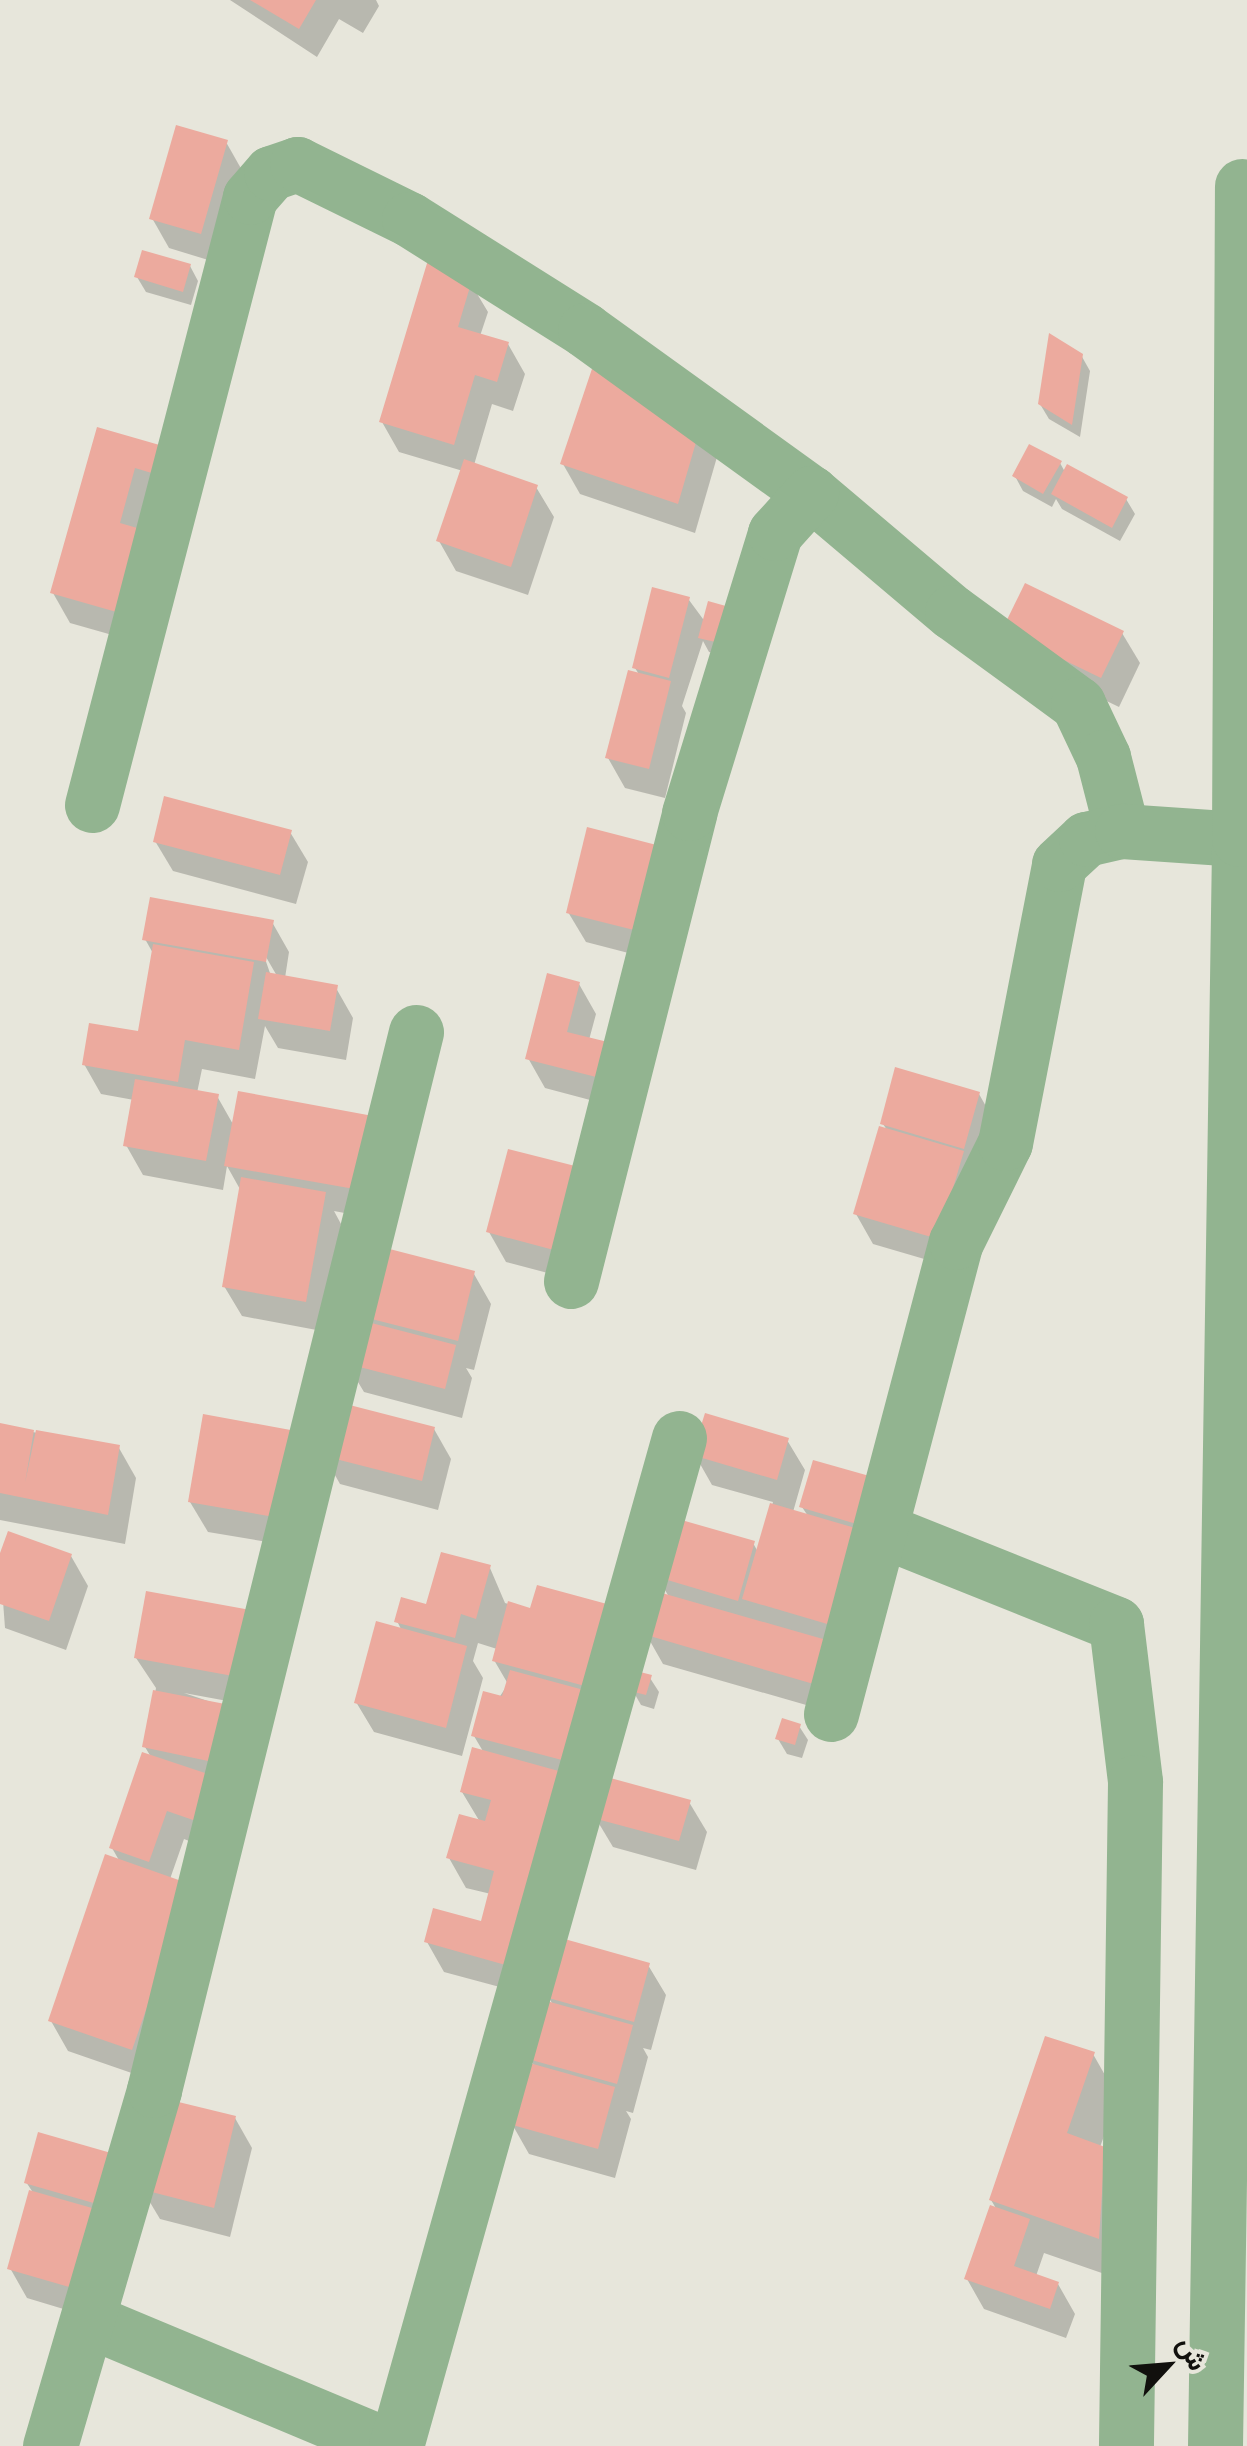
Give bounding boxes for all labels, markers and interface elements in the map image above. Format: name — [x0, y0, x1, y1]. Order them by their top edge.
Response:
north arrow — [1117, 2316, 1217, 2416]
text: ش — [1171, 2330, 1217, 2375]

